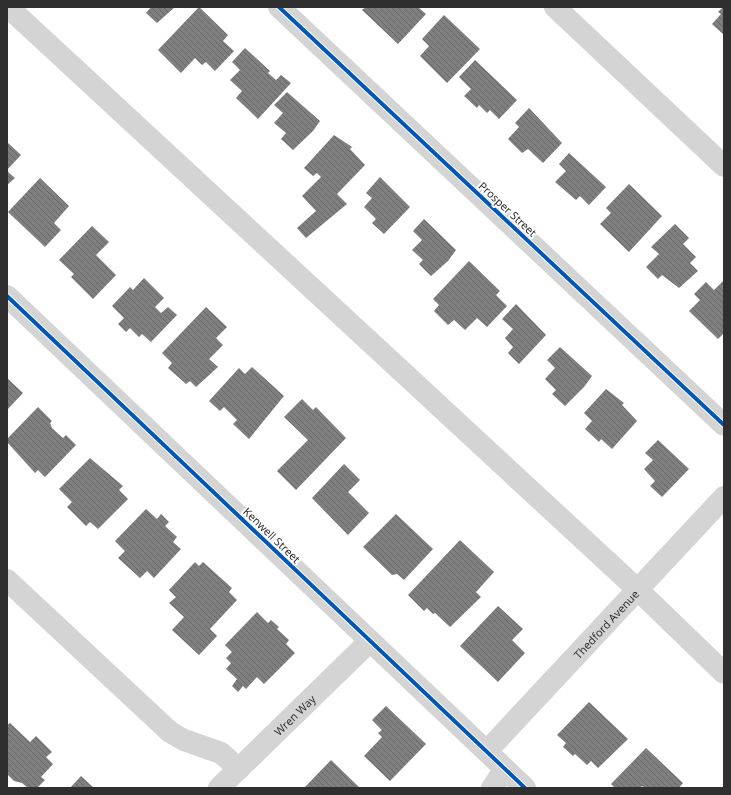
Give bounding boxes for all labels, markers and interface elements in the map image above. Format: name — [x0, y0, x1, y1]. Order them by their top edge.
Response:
street label: Prosper Street — [476, 178, 540, 240]
street label: Kenwell Street — [240, 504, 304, 566]
street label: Thedford Avenue — [570, 586, 642, 661]
street label: Wren Way — [270, 691, 318, 738]

